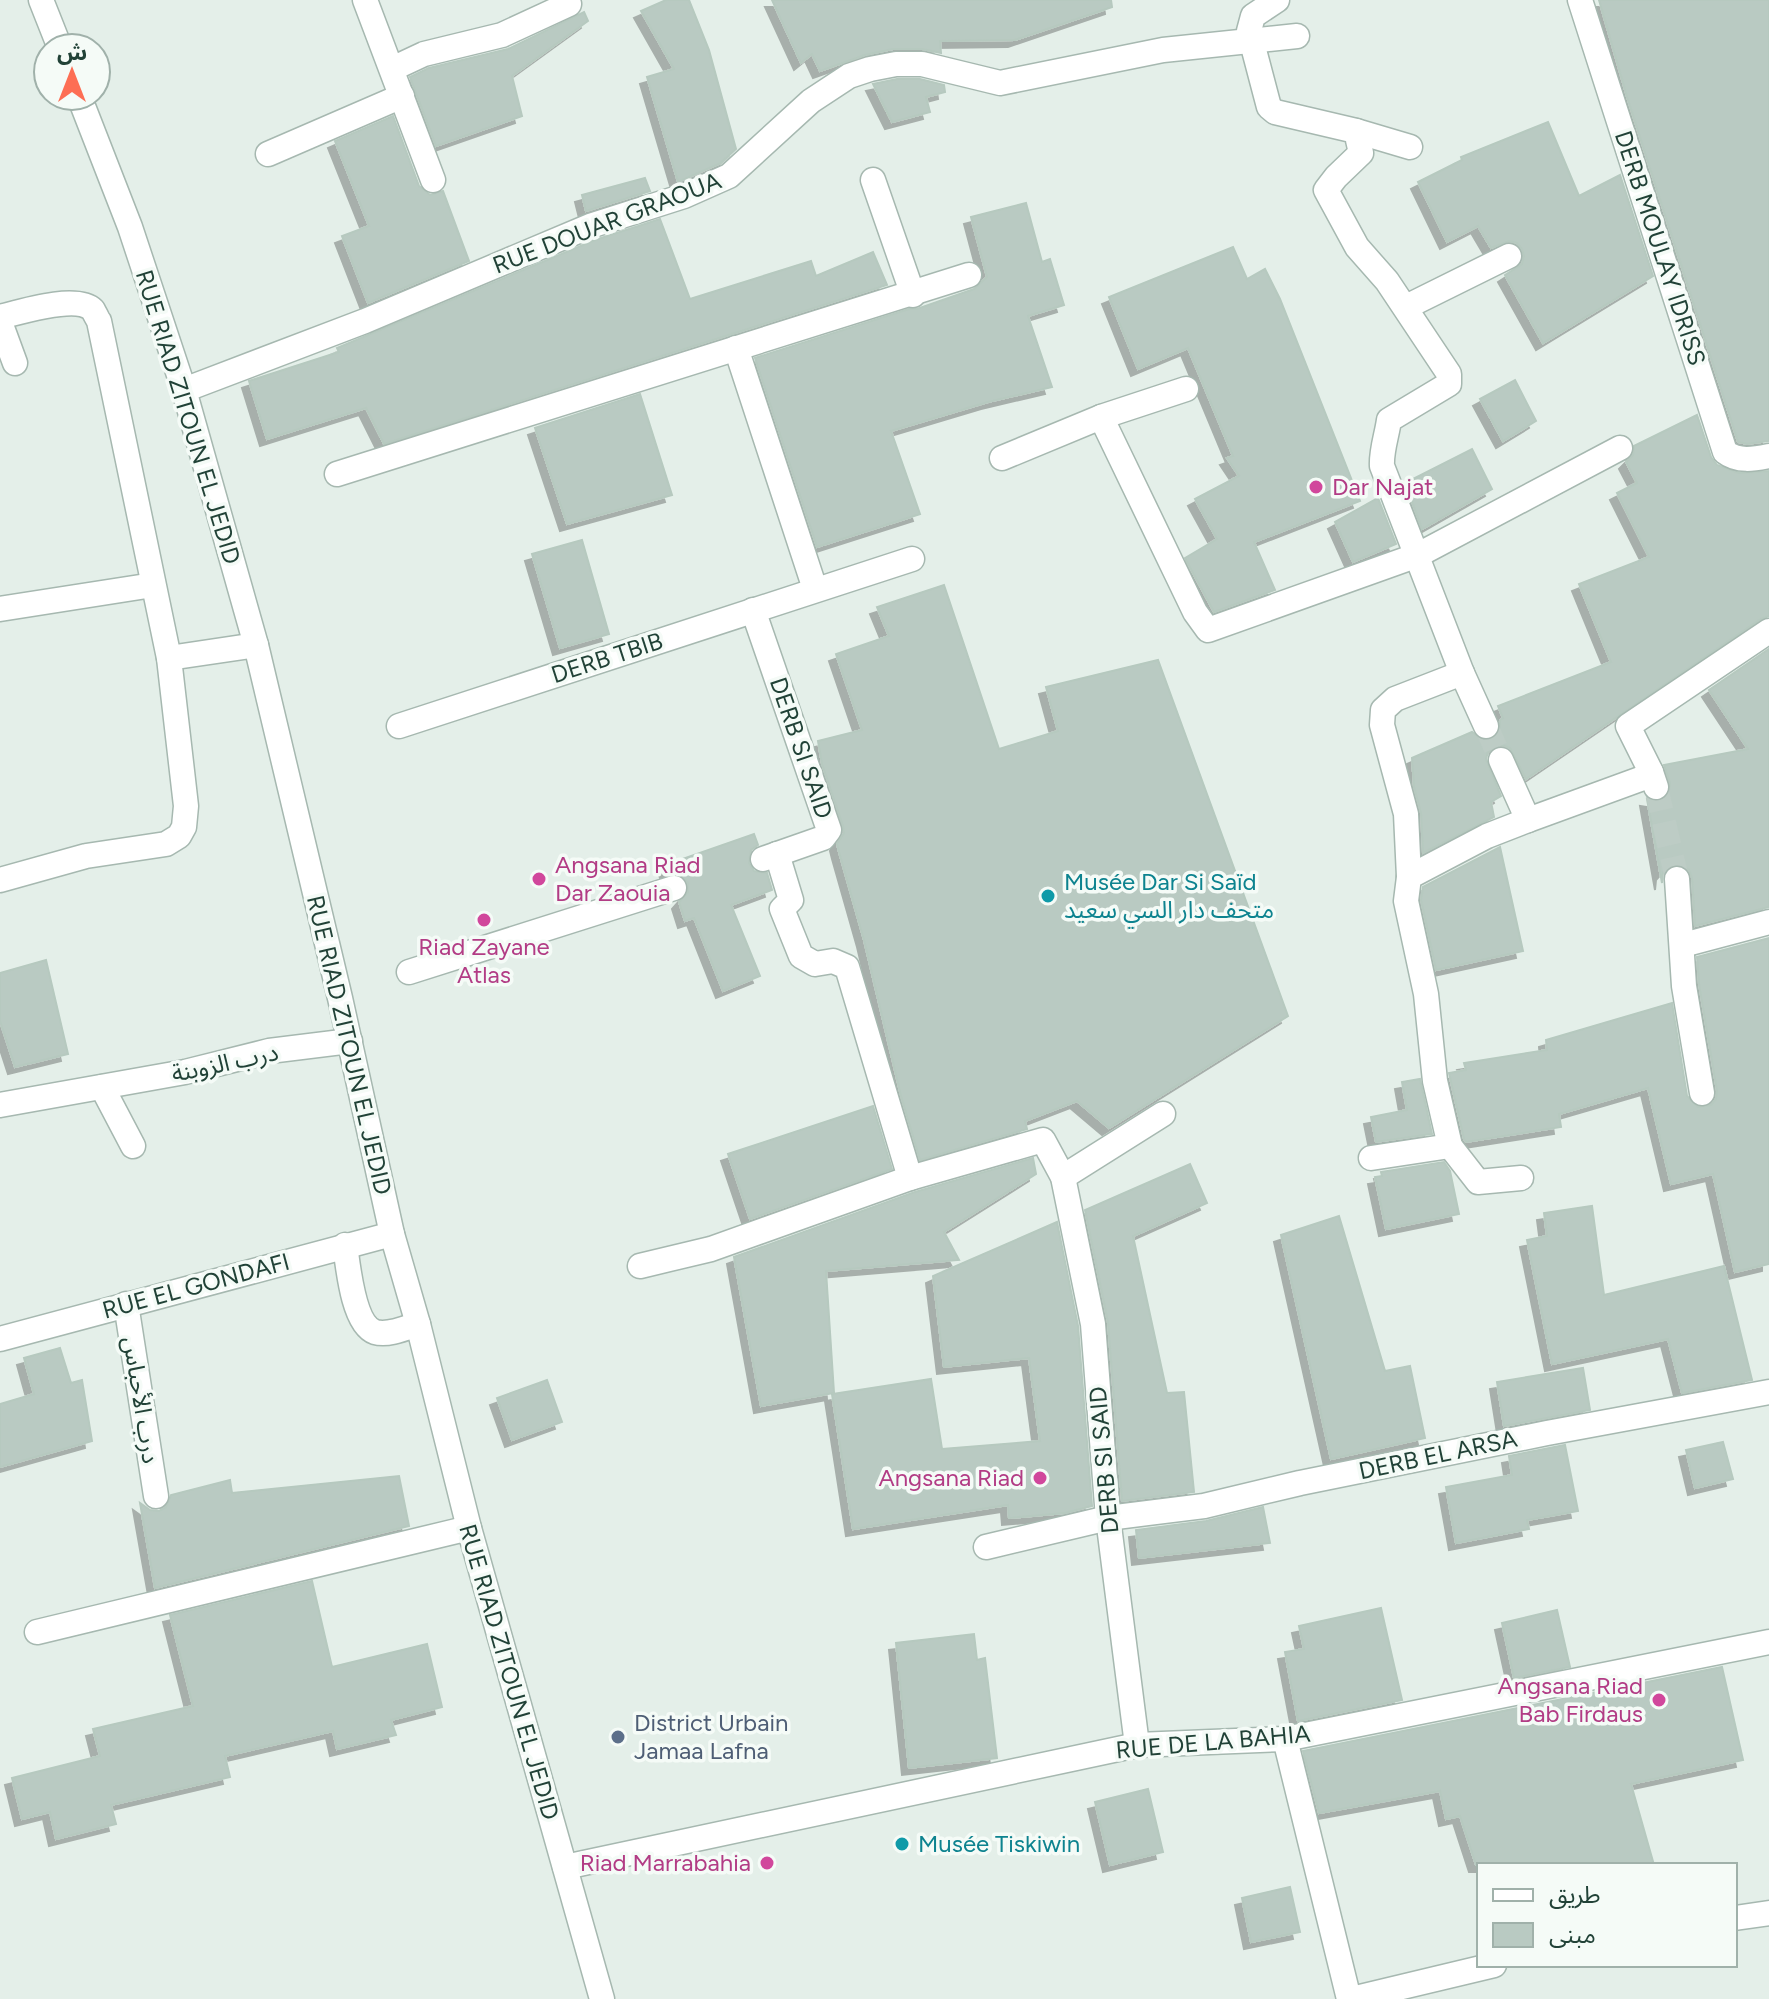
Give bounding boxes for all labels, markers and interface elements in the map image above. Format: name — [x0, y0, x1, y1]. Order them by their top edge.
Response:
north arrow — [32, 32, 112, 112]
text: ش — [57, 39, 87, 66]
street label: DERB MOULAY IDRISS — [1609, 127, 1712, 369]
street label: RUE DOUAR GRAOUA — [489, 165, 726, 279]
street label: RUE RIAD ZITOUN EL JEDID — [130, 266, 247, 568]
place label: Dar Najat — [1332, 472, 1433, 501]
marker: Dar Najat — [1307, 478, 1325, 496]
street label: DERB TBIB — [547, 626, 666, 689]
street label: DERB SI SAID — [764, 673, 839, 822]
place label: Angsana Riad Dar Zaouia — [555, 850, 701, 907]
place label: Musée Dar Si Saïd متحف دار السي سعيد — [1064, 867, 1274, 929]
marker: Angsana Riad Dar Zaouia — [530, 870, 548, 888]
marker: Musée Dar Si Saïd متحف دار السي سعيد — [1039, 887, 1057, 905]
street label: RUE RIAD ZITOUN EL JEDID — [301, 892, 398, 1197]
marker: Riad Zayane Atlas — [475, 911, 493, 929]
place label: Riad Zayane Atlas — [418, 932, 550, 989]
street label: درب الزوبنة — [169, 1037, 281, 1088]
street label: RUE EL GONDAFI — [99, 1247, 293, 1324]
street label: درب الأحباس — [117, 1334, 166, 1465]
street label: DERB SI SAID — [1083, 1385, 1124, 1535]
street label: DERB EL ARSA — [1356, 1423, 1520, 1485]
place label: Angsana Riad — [878, 1463, 1024, 1492]
marker: Angsana Riad — [1031, 1469, 1049, 1487]
street label: RUE RIAD ZITOUN EL JEDID — [453, 1521, 566, 1823]
place label: Angsana Riad Bab Firdaus — [1497, 1671, 1643, 1728]
marker: Angsana Riad Bab Firdaus — [1650, 1691, 1668, 1709]
place label: District Urbain Jamaa Lafna — [634, 1708, 788, 1765]
street label: RUE DE LA BAHIA — [1115, 1718, 1312, 1764]
marker: District Urbain Jamaa Lafna — [609, 1728, 627, 1746]
place label: Musée Tiskiwin — [918, 1829, 1080, 1858]
marker: Musée Tiskiwin — [893, 1835, 911, 1853]
place label: Riad Marrabahia — [580, 1848, 751, 1877]
marker: Riad Marrabahia — [758, 1854, 776, 1872]
legend — [1477, 1863, 1737, 1967]
text: طريق — [1549, 1880, 1601, 1910]
text: مبنى — [1549, 1920, 1596, 1949]

